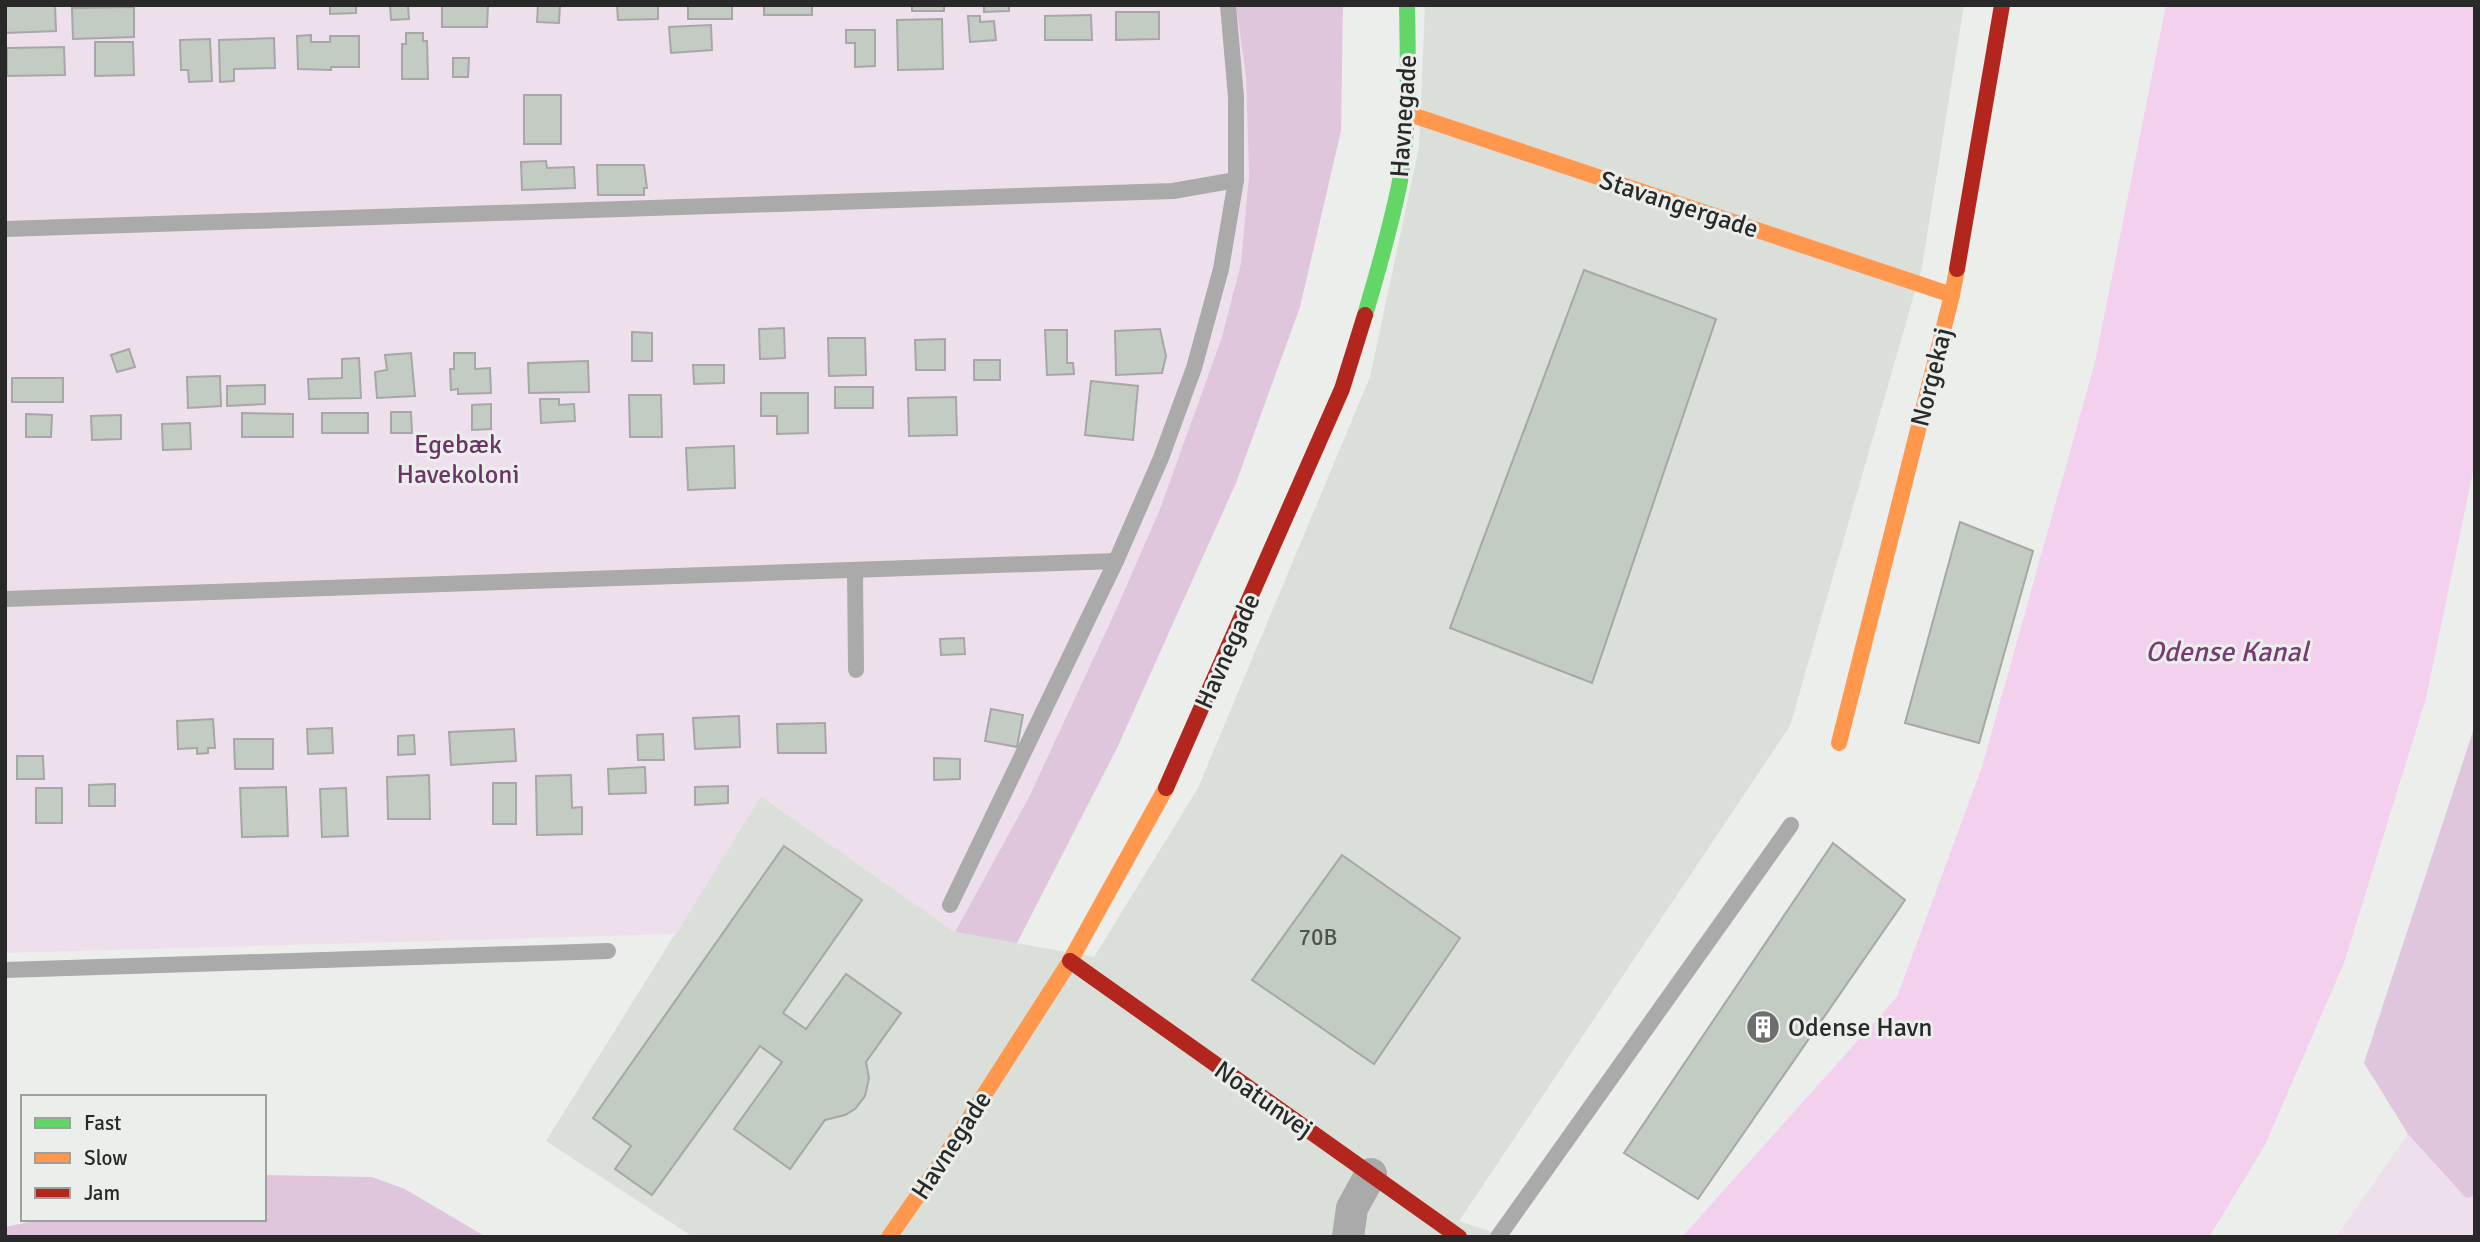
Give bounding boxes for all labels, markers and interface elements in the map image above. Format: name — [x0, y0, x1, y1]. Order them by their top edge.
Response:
street label: Havnegade — [1384, 54, 1424, 179]
street label: Stavangergade — [1595, 164, 1762, 246]
street label: Norgekaj — [1904, 324, 1960, 430]
park label: Egebæk Havekoloni — [397, 429, 519, 491]
street label: Havnegade — [1188, 589, 1268, 714]
water label: Odense Kanal — [2145, 635, 2311, 669]
house number: 70B — [1299, 923, 1337, 952]
building icon: Odense Havn — [1744, 1008, 1782, 1046]
place label: Odense Havn — [1788, 1012, 1933, 1044]
street label: Noatunvej — [1208, 1054, 1319, 1145]
street label: Havnegade — [905, 1085, 999, 1206]
legend — [21, 1095, 266, 1221]
text: Fast — [84, 1110, 121, 1136]
text: Slow — [84, 1145, 128, 1171]
text: Jam — [84, 1180, 120, 1206]

